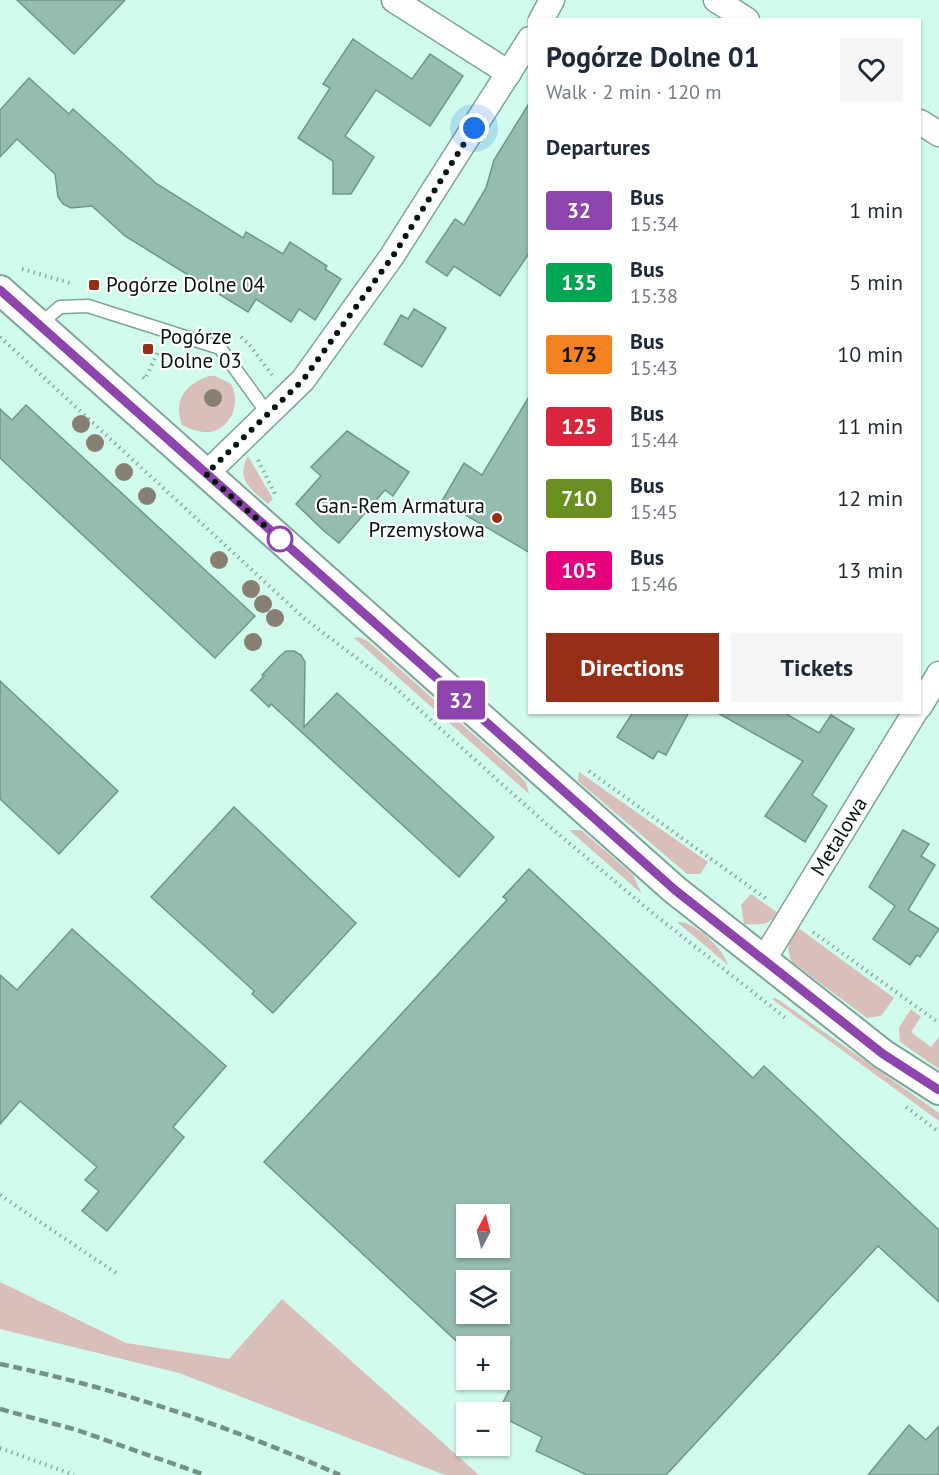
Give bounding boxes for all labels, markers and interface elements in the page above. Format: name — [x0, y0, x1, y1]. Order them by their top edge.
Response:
text: Pogórze Dolne 01 — [546, 38, 760, 75]
button: heart — [840, 38, 903, 101]
text: Walk · 2 min · 120 m — [546, 79, 722, 105]
your location — [459, 113, 489, 143]
text: Departures — [546, 133, 650, 161]
text: Bus — [630, 183, 664, 211]
text: 1 min — [849, 196, 903, 224]
text: 32 — [567, 197, 591, 224]
text: 15:34 — [630, 211, 678, 237]
text: Bus — [630, 255, 664, 283]
text: 5 min — [849, 268, 903, 296]
text: 135 — [561, 269, 597, 296]
place label: Pogórze Dolne 04 — [106, 271, 265, 298]
marker: Pogórze Dolne 04 — [87, 278, 101, 292]
text: 15:38 — [630, 283, 678, 309]
place label: Pogórze Dolne 03 — [160, 323, 242, 374]
text: Bus — [630, 327, 664, 355]
text: 10 min — [837, 340, 903, 368]
text: 173 — [561, 341, 597, 368]
marker: Pogórze Dolne 03 — [141, 342, 155, 356]
text: 15:43 — [630, 355, 678, 381]
text: Bus — [630, 399, 664, 427]
text: 11 min — [837, 412, 903, 440]
text: 125 — [561, 413, 597, 440]
text: 15:44 — [630, 427, 678, 453]
text: Bus — [630, 471, 664, 499]
text: 12 min — [837, 484, 903, 512]
text: 710 — [561, 485, 597, 512]
place label: Gan-Rem Armatura Przemysłowa — [316, 492, 485, 543]
text: 15:45 — [630, 499, 678, 525]
marker: Gan-Rem Armatura Przemysłowa — [490, 511, 504, 525]
unlabelled marker — [267, 526, 293, 552]
text: Bus — [630, 543, 664, 571]
text: 13 min — [837, 556, 903, 584]
text: 105 — [561, 557, 597, 584]
text: 15:46 — [630, 571, 678, 597]
button: Directions — [546, 633, 719, 702]
button: Tickets — [731, 633, 903, 702]
line badge: 32 — [434, 680, 488, 720]
text: 32 — [449, 687, 473, 714]
street label: Metalowa — [804, 792, 873, 881]
north arrow — [456, 1204, 510, 1258]
map controls — [456, 1204, 510, 1456]
button: layers — [456, 1270, 510, 1324]
button: + — [456, 1336, 510, 1390]
button: − — [456, 1402, 510, 1456]

